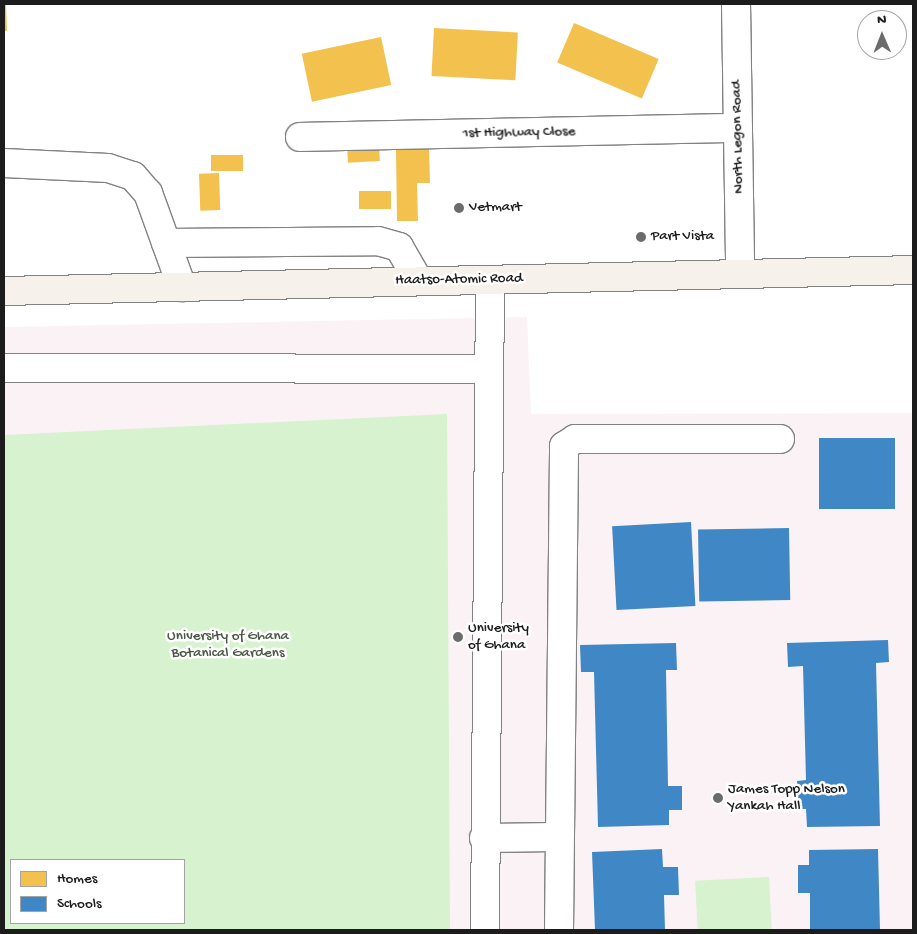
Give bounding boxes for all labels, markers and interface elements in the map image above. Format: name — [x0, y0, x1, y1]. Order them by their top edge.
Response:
north arrow — [857, 10, 907, 60]
text: N — [877, 12, 886, 29]
street label: North Legon Road — [728, 80, 748, 194]
street label: 1st Highway Close — [462, 123, 576, 143]
place label: Vetmart — [469, 199, 522, 217]
marker: Vetmart — [453, 202, 465, 214]
place label: Part Vista — [651, 228, 714, 246]
marker: Part Vista — [635, 231, 647, 243]
street label: Haatso-Atomic Road — [395, 270, 523, 290]
place label: University of Ghana — [468, 619, 529, 654]
park label: University of Ghana Botanical Gardens — [167, 627, 289, 662]
marker: University of Ghana — [452, 631, 464, 643]
place label: James Topp Nelson Yankah Hall — [728, 780, 845, 815]
marker: James Topp Nelson Yankah Hall — [712, 792, 724, 804]
legend — [10, 859, 185, 924]
text: Homes — [57, 870, 97, 888]
text: Schools — [57, 895, 102, 913]

